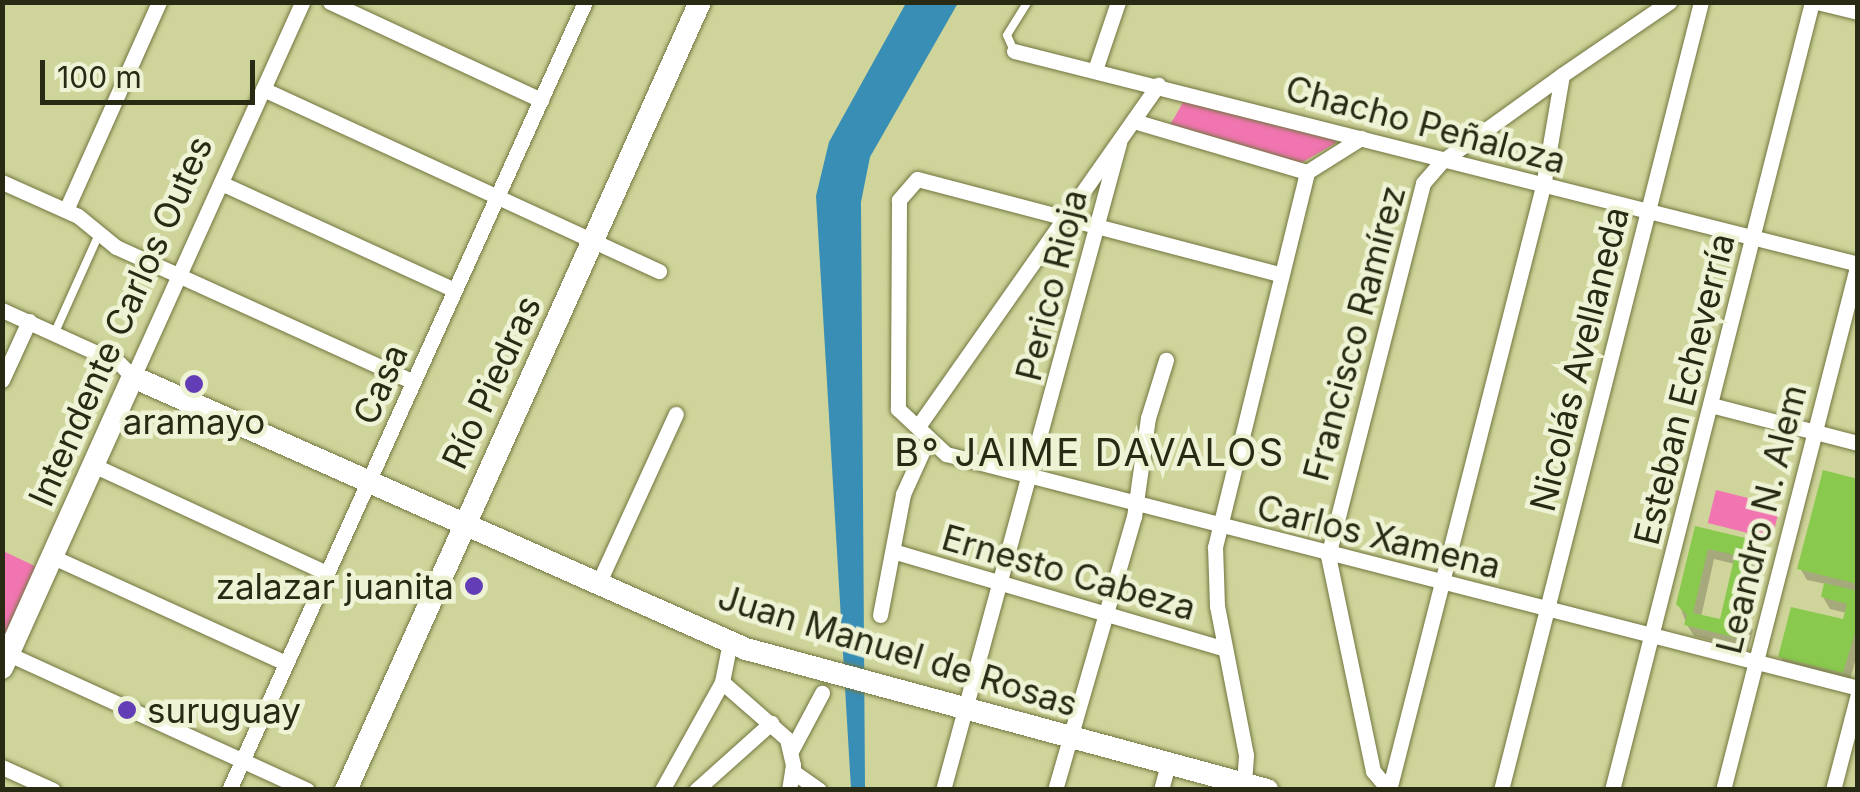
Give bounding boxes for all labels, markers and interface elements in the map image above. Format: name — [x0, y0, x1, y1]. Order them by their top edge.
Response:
scale bar — [45, 40, 260, 102]
text: 100 m — [57, 59, 142, 95]
street label: Chacho Peñaloza — [1281, 66, 1571, 182]
street label: Intendente Carlos Outes — [19, 130, 221, 512]
street label: Francisco Ramírez — [1294, 181, 1414, 485]
street label: Perico Rioja — [1007, 185, 1095, 385]
street label: Nicolás Avellaneda — [1521, 202, 1637, 516]
street label: Esteban Echeverría — [1625, 229, 1743, 549]
street label: Río Piedras — [433, 289, 549, 475]
street label: Casa — [344, 337, 416, 431]
marker: aramayo — [183, 373, 205, 395]
street label: Leandro N. Alem — [1707, 380, 1815, 658]
place label: aramayo — [123, 400, 265, 442]
district label: B° JAIME DAVALOS — [894, 430, 1286, 476]
street label: Carlos Xamena — [1253, 485, 1505, 587]
street label: Ernesto Cabeza — [937, 516, 1201, 628]
place label: zalazar juanita — [216, 565, 454, 607]
marker: zalazar juanita — [463, 575, 485, 597]
street label: Juan Manuel de Rosas — [713, 575, 1083, 725]
place label: suruguay — [147, 689, 301, 731]
marker: suruguay — [116, 699, 138, 721]

